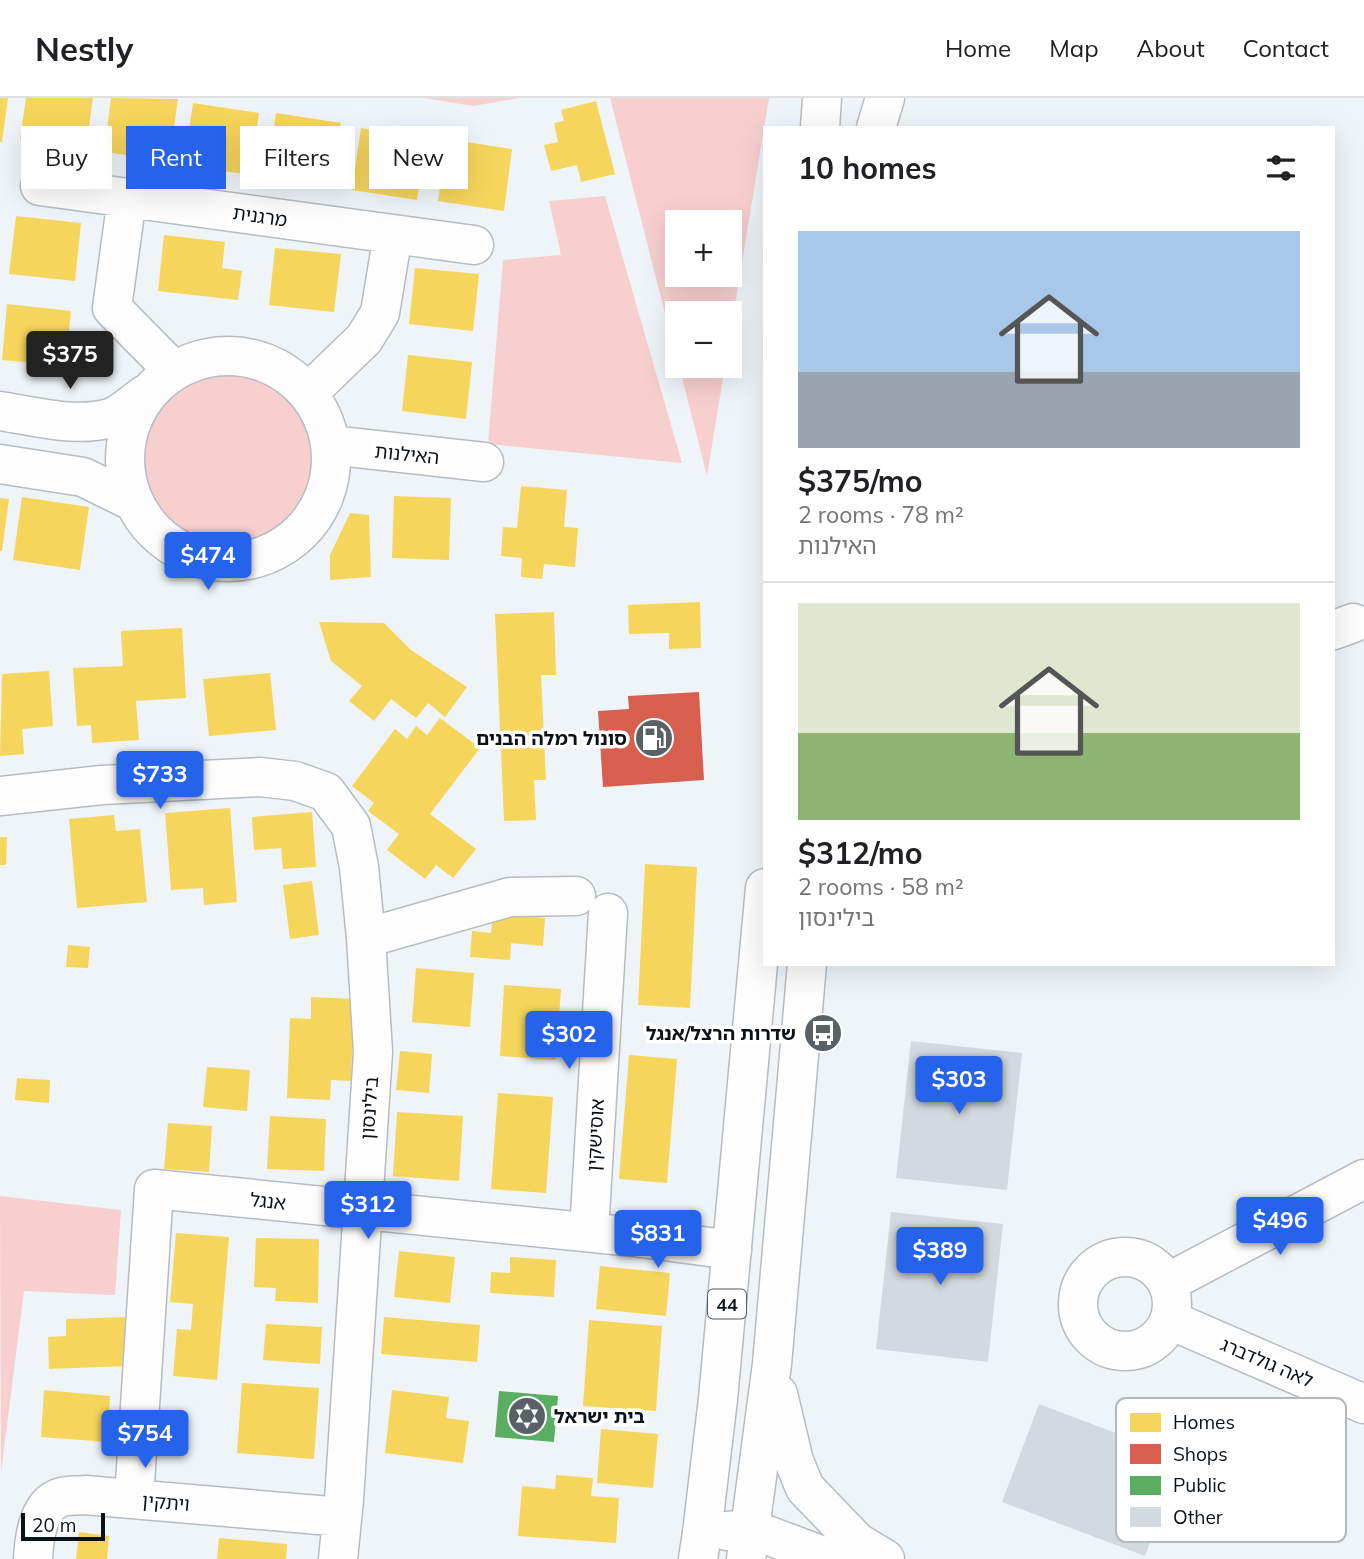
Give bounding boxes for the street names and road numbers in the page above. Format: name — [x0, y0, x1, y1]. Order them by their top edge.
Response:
street label: מרגנית — [231, 200, 289, 232]
street label: האילנות — [373, 439, 441, 469]
street label: בילינסון — [355, 1075, 383, 1140]
street label: אוסישקין — [581, 1098, 609, 1172]
street label: אנגל — [249, 1187, 287, 1215]
road number: 44 — [708, 1289, 746, 1318]
street label: לאה גולדברג — [1217, 1332, 1317, 1392]
street label: ויתקין — [141, 1488, 191, 1516]

